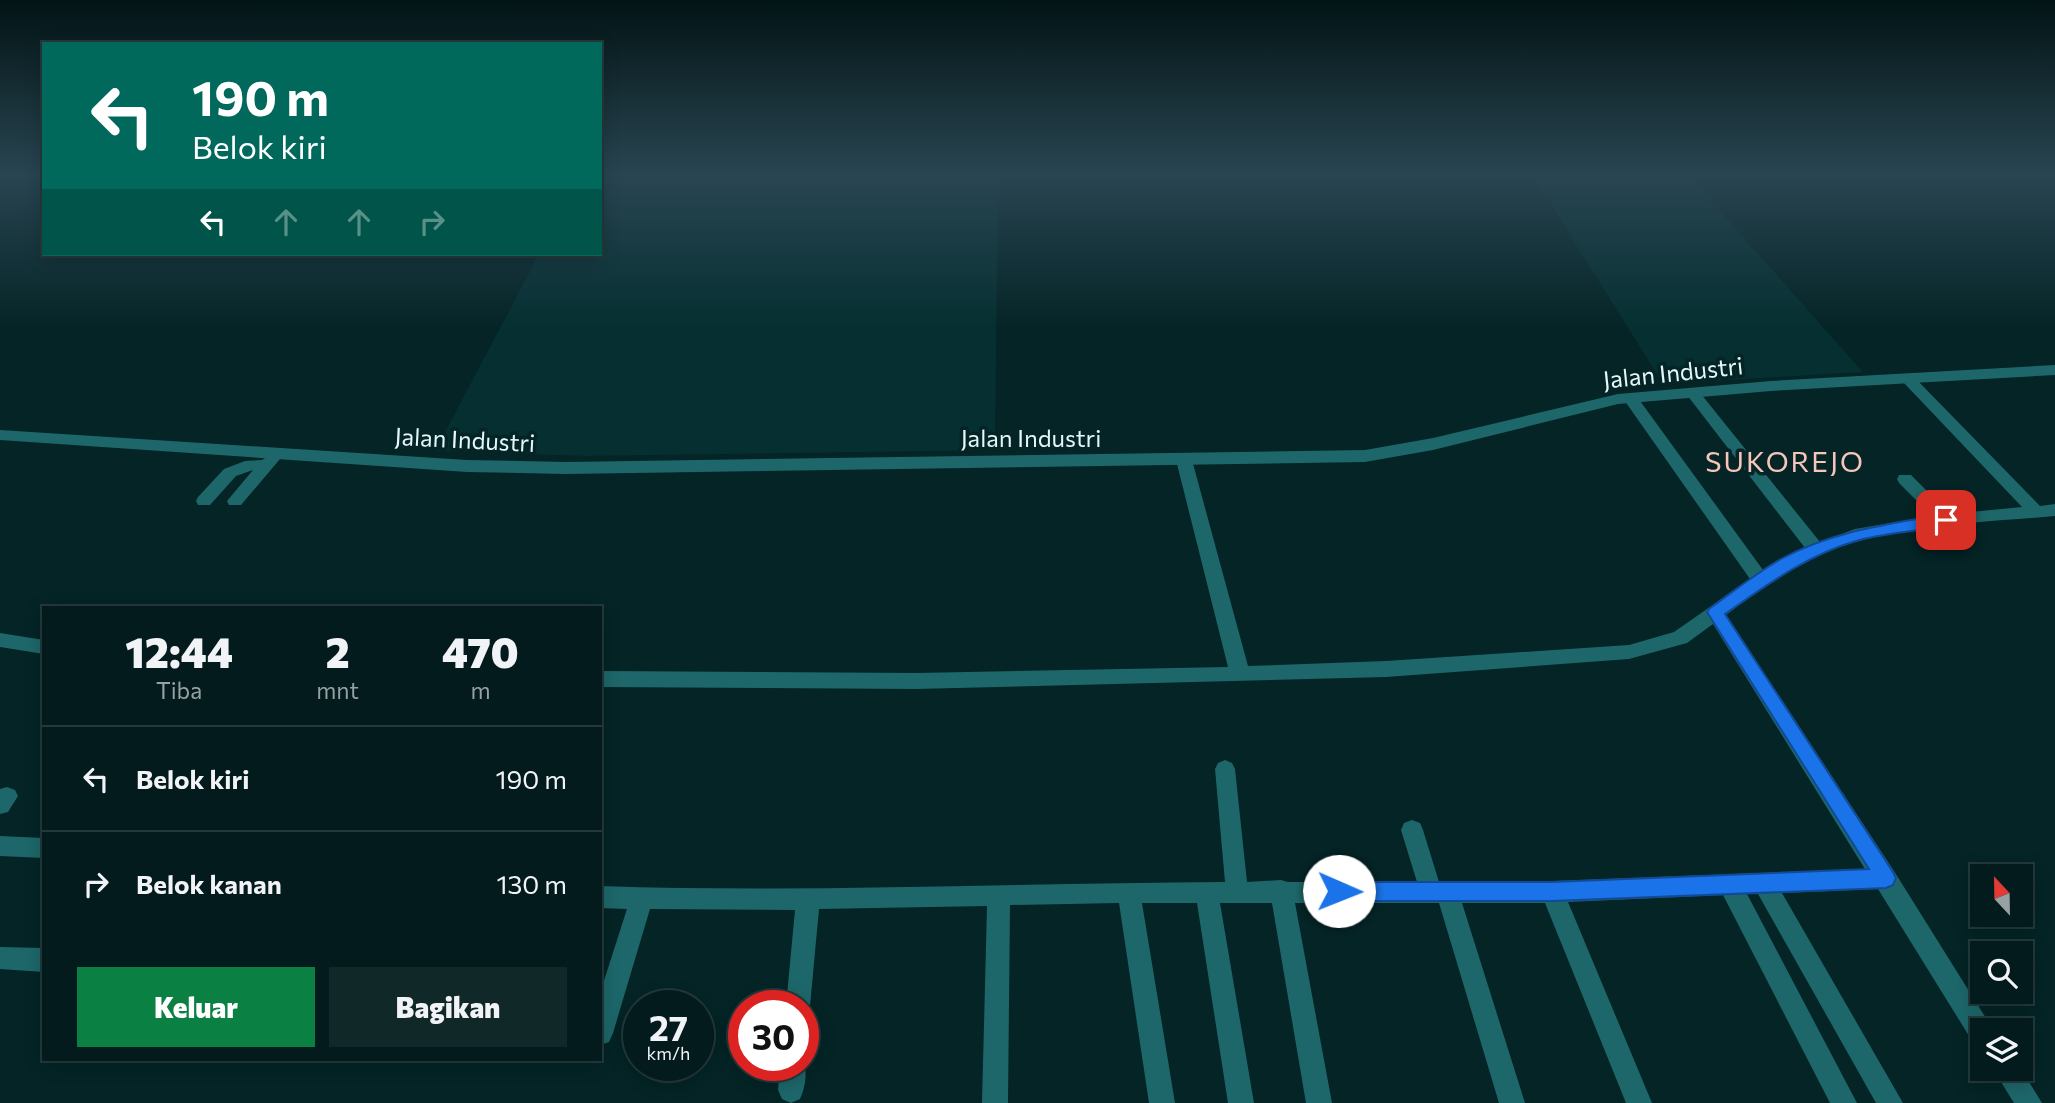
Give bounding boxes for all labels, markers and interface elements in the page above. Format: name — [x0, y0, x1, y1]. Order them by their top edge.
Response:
text: 190 m — [192, 66, 329, 126]
icon: left — [77, 70, 168, 161]
text: Belok kiri — [192, 126, 327, 166]
icon: left — [194, 203, 232, 241]
icon: ahead — [267, 203, 305, 241]
icon: ahead — [340, 203, 378, 241]
icon: right — [413, 203, 451, 241]
street label: Jalan Industri — [1602, 350, 1744, 394]
street label: Jalan Industri — [394, 421, 536, 457]
street label: Jalan Industri — [961, 423, 1101, 452]
district label: SUKOREJO — [1705, 444, 1865, 478]
pin — [1916, 490, 1976, 550]
icon: arrive — [1927, 501, 1965, 539]
text: 12:44 — [125, 625, 233, 677]
text: 2 — [325, 625, 350, 677]
text: 470 — [442, 625, 519, 677]
text: Tiba — [156, 676, 202, 704]
text: mnt — [316, 676, 359, 704]
text: m — [470, 676, 490, 704]
icon: left — [77, 760, 115, 798]
text: Belok kiri — [136, 763, 250, 794]
text: 190 m — [495, 763, 567, 794]
position arrow — [1302, 854, 1376, 928]
north arrow — [1970, 864, 2034, 928]
map controls — [1970, 864, 2033, 1081]
icon: right — [77, 865, 115, 903]
text: Belok kanan — [136, 868, 282, 899]
text: 130 m — [496, 868, 567, 899]
button: search — [1970, 941, 2033, 1004]
button: Keluar — [77, 967, 315, 1047]
button: Bagikan — [329, 967, 567, 1047]
speed limit sign: 30 — [728, 990, 819, 1081]
text: 27 — [649, 1005, 688, 1048]
button: layers — [1970, 1018, 2033, 1081]
text: km/h — [647, 1042, 690, 1064]

